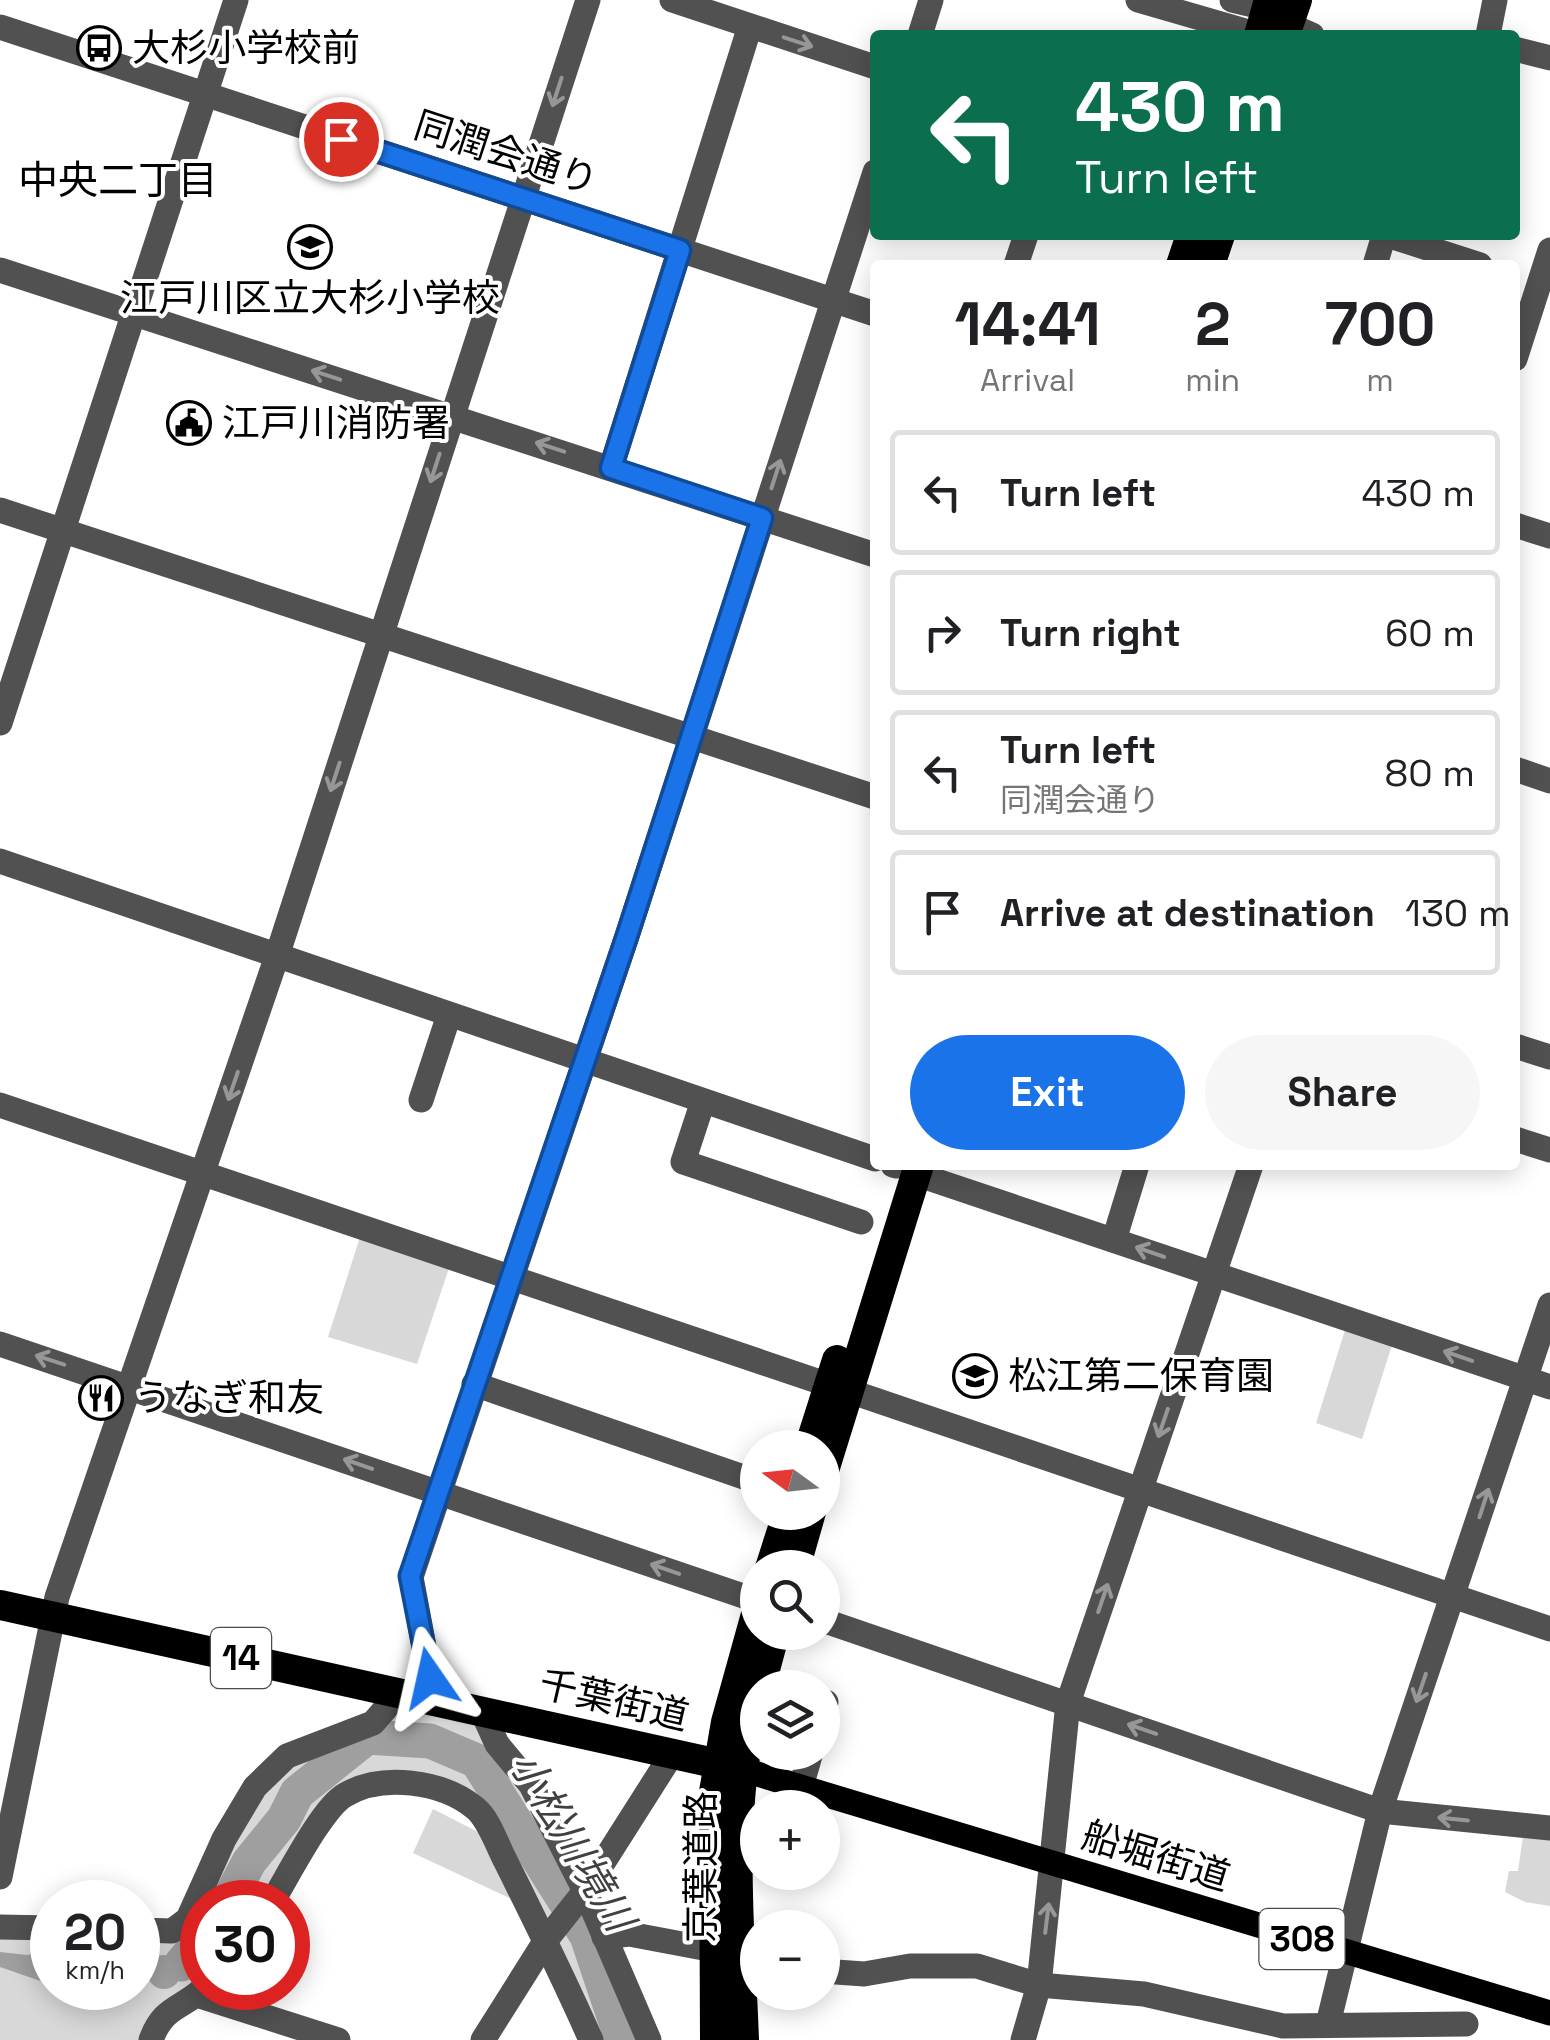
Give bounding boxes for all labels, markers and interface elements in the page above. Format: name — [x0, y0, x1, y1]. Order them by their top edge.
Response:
place label: 大杉小学校前 — [132, 24, 360, 72]
bus stop icon: 大杉小学校前 — [76, 25, 122, 71]
one-way arrow — [782, 34, 814, 52]
text: 430 m — [1075, 62, 1285, 151]
icon: left — [910, 70, 1040, 200]
one-way arrow — [547, 76, 565, 108]
pin — [299, 97, 384, 182]
street label: 同潤会通り — [408, 101, 604, 205]
icon: arrive — [314, 112, 369, 167]
text: Turn left — [1075, 149, 1258, 206]
district label: 中央二丁目 — [18, 155, 218, 206]
school or university icon: 江戸川区立大杉小学校 — [287, 224, 333, 270]
place label: 江戸川区立大杉小学校 — [120, 274, 500, 322]
text: 14:41 — [955, 286, 1101, 363]
text: 2 — [1195, 286, 1231, 363]
text: 700 — [1325, 286, 1435, 363]
text: Arrival — [980, 360, 1075, 400]
text: min — [1185, 360, 1240, 400]
text: m — [1366, 360, 1394, 400]
one-way arrow — [311, 365, 342, 383]
place label: 江戸川消防署 — [222, 399, 450, 447]
public building icon: 江戸川消防署 — [166, 400, 212, 446]
one-way arrow — [534, 437, 566, 455]
one-way arrow — [425, 452, 443, 483]
one-way arrow — [768, 459, 786, 490]
icon: left — [915, 465, 970, 520]
text: Turn left — [1000, 469, 1156, 517]
text: 430 m — [1361, 469, 1475, 517]
icon: right — [915, 605, 970, 660]
text: Turn right — [1000, 609, 1181, 657]
text: 60 m — [1385, 609, 1475, 657]
text: Turn left — [1000, 726, 1156, 774]
icon: left — [915, 745, 970, 800]
text: 80 m — [1385, 749, 1475, 797]
one-way arrow — [324, 761, 342, 793]
text: 同潤会通り — [1000, 780, 1160, 820]
icon: arrive — [915, 885, 970, 940]
text: Arrive at destination — [1000, 889, 1375, 937]
text: 130 m — [1405, 889, 1511, 937]
button: Exit — [910, 1035, 1185, 1150]
button: Share — [1205, 1035, 1480, 1150]
one-way arrow — [222, 1069, 240, 1101]
one-way arrow — [1135, 1242, 1166, 1260]
one-way arrow — [1442, 1346, 1474, 1364]
one-way arrow — [35, 1350, 66, 1368]
place label: 松江第二保育園 — [1008, 1352, 1274, 1400]
school or university icon: 松江第二保育園 — [952, 1353, 998, 1399]
place label: うなぎ和友 — [134, 1374, 324, 1422]
restaurant icon: うなぎ和友 — [78, 1375, 124, 1421]
one-way arrow — [1153, 1407, 1171, 1439]
north arrow — [740, 1430, 840, 1530]
map controls — [740, 1430, 840, 2010]
one-way arrow — [343, 1453, 374, 1471]
one-way arrow — [1476, 1488, 1494, 1520]
button: search — [740, 1550, 840, 1650]
one-way arrow — [650, 1559, 682, 1577]
one-way arrow — [1096, 1583, 1114, 1615]
position arrow — [378, 1626, 482, 1730]
road number: 14 — [211, 1628, 271, 1688]
street label: 千葉街道 — [535, 1660, 693, 1740]
button: layers — [740, 1670, 840, 1770]
one-way arrow — [1411, 1672, 1429, 1703]
one-way arrow — [1128, 1719, 1159, 1737]
water label: 小松川境川 — [498, 1742, 647, 1944]
button: + — [740, 1790, 840, 1890]
street label: 京葉道路 — [677, 1791, 725, 1943]
one-way arrow — [1437, 1809, 1470, 1828]
street label: 船堀街道 — [1076, 1811, 1236, 1901]
speed limit sign: 30 — [180, 1880, 310, 2010]
text: 20 — [64, 1901, 126, 1965]
one-way arrow — [1038, 1903, 1057, 1935]
road number: 308 — [1260, 1909, 1344, 1969]
button: − — [740, 1910, 840, 2010]
text: km/h — [65, 1954, 125, 1986]

